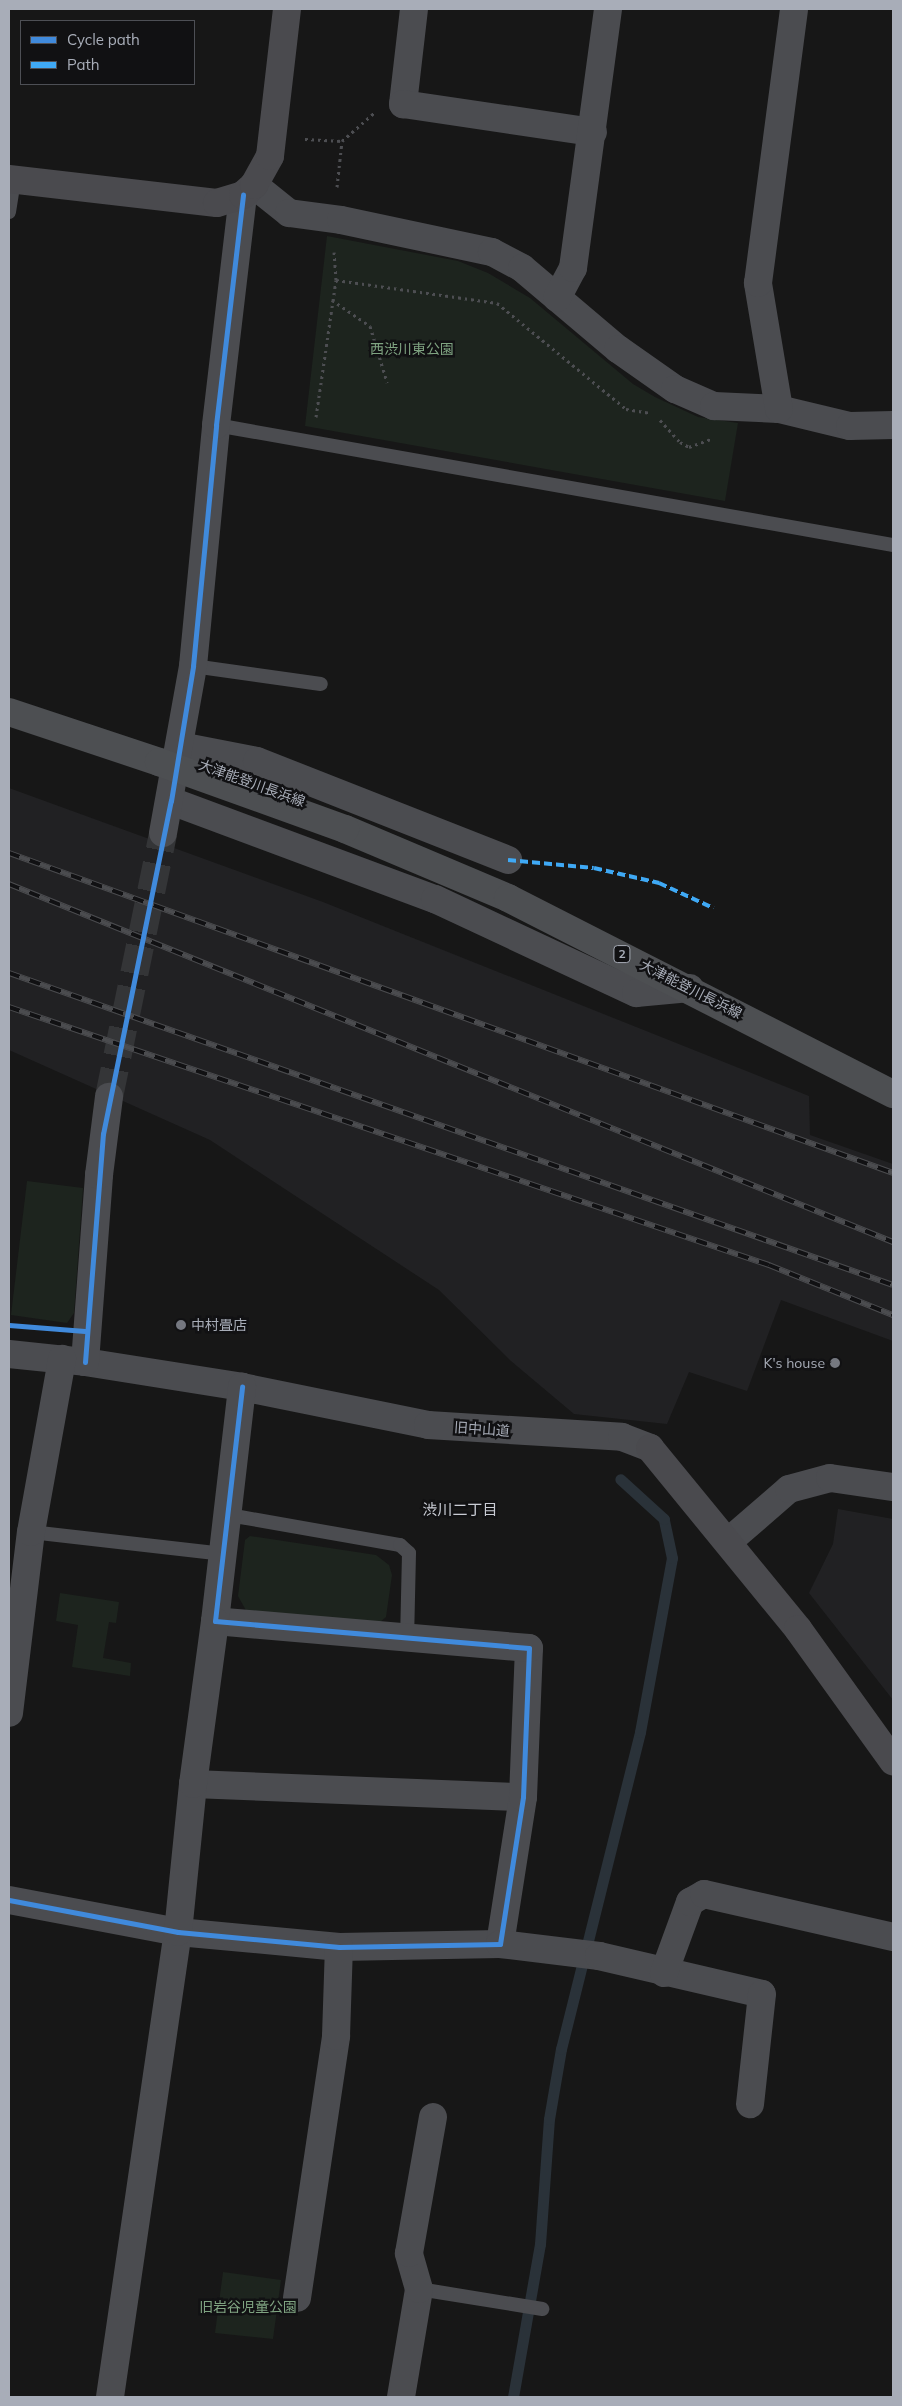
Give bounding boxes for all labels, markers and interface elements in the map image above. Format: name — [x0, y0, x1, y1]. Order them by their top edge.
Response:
legend — [20, 20, 195, 85]
text: Cycle path — [67, 30, 140, 49]
text: Path — [67, 55, 99, 74]
park label: 西渋川東公園 — [370, 341, 454, 357]
street label: 大津能登川長浜線 — [197, 756, 307, 810]
road number: 2 — [613, 944, 631, 964]
street label: 大津能登川長浜線 — [637, 956, 745, 1022]
place label: 中村畳店 — [191, 1317, 247, 1333]
marker: 中村畳店 — [175, 1319, 187, 1331]
place label: K's house — [764, 1355, 825, 1371]
marker: K's house — [829, 1357, 841, 1369]
street label: 旧中山道 — [453, 1419, 511, 1439]
district label: 渋川二丁目 — [423, 1501, 497, 1519]
park label: 旧岩谷児童公園 — [199, 2299, 297, 2315]

